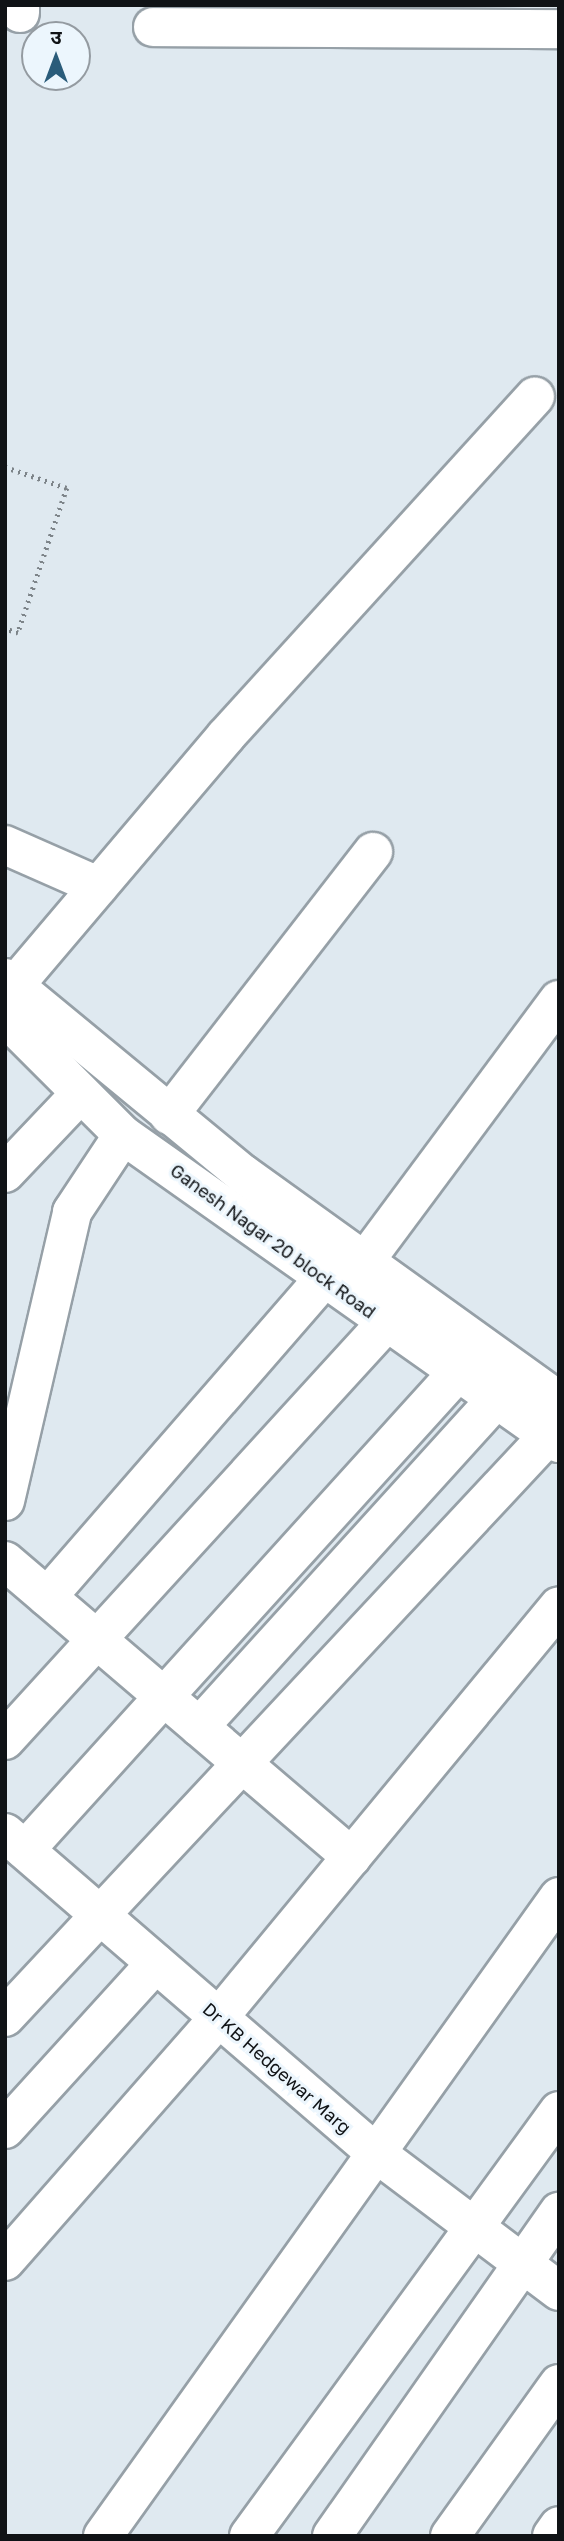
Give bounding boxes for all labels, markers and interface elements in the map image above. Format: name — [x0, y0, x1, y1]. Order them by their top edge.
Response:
north arrow — [21, 21, 91, 91]
text: उ — [50, 25, 62, 48]
street label: Ganesh Nagar 20 block Road — [166, 1159, 380, 1323]
street label: Dr KB Hedgewar Marg — [199, 1998, 355, 2138]

